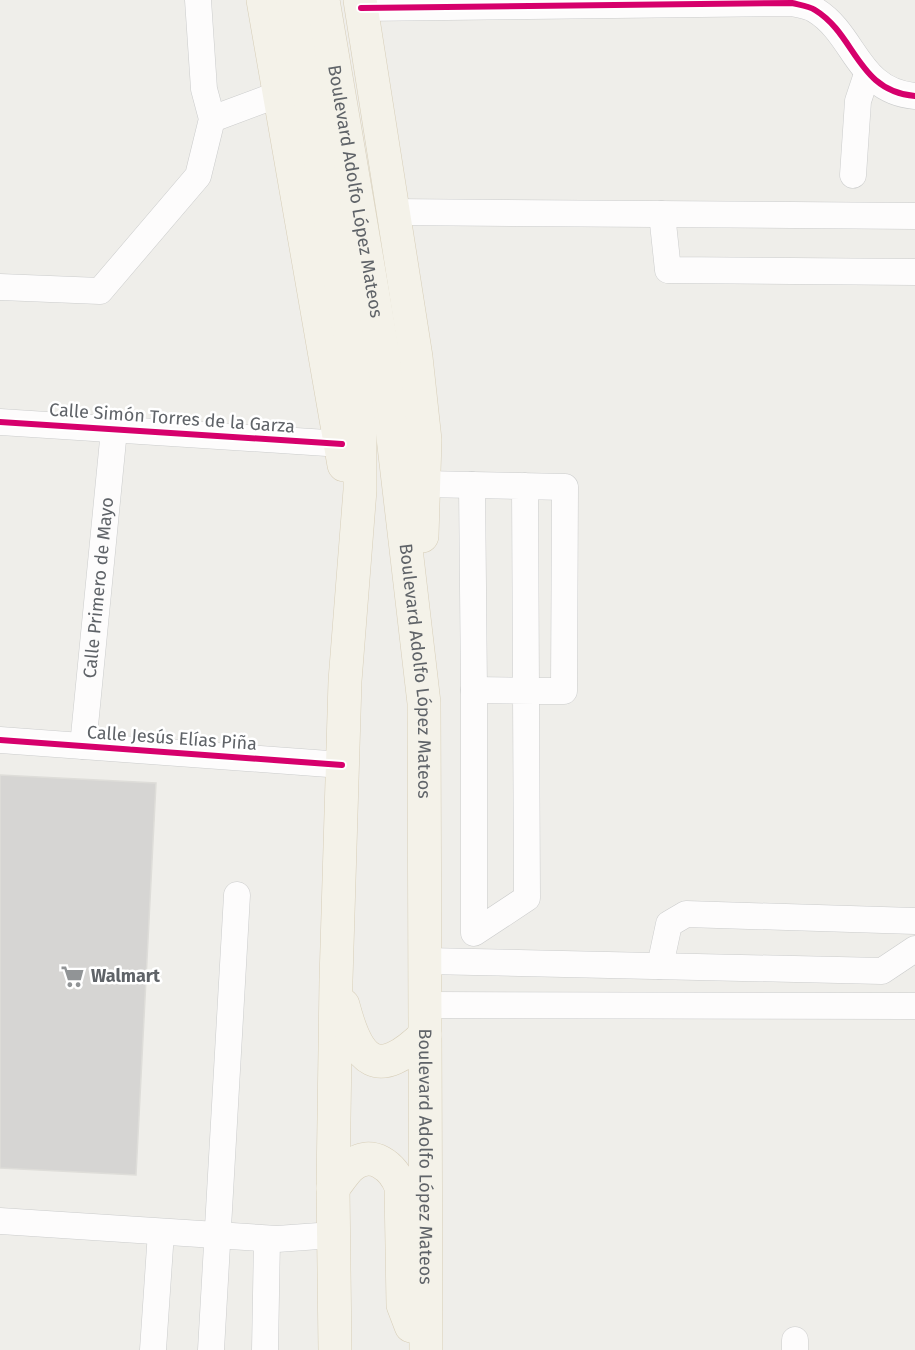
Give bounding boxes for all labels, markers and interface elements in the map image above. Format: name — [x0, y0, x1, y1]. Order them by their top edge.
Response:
street label: Boulevard Adolfo López Mateos — [323, 63, 388, 319]
street label: Calle Simón Torres de la Garza — [48, 398, 296, 438]
street label: Calle Primero de Mayo — [79, 496, 118, 679]
street label: Boulevard Adolfo López Mateos — [394, 542, 435, 799]
street label: Calle Jesús Elías Piña — [86, 721, 258, 755]
supermarket icon: Walmart — [60, 963, 86, 989]
place label: Walmart — [91, 965, 161, 987]
street label: Boulevard Adolfo López Mateos — [414, 1028, 437, 1285]

